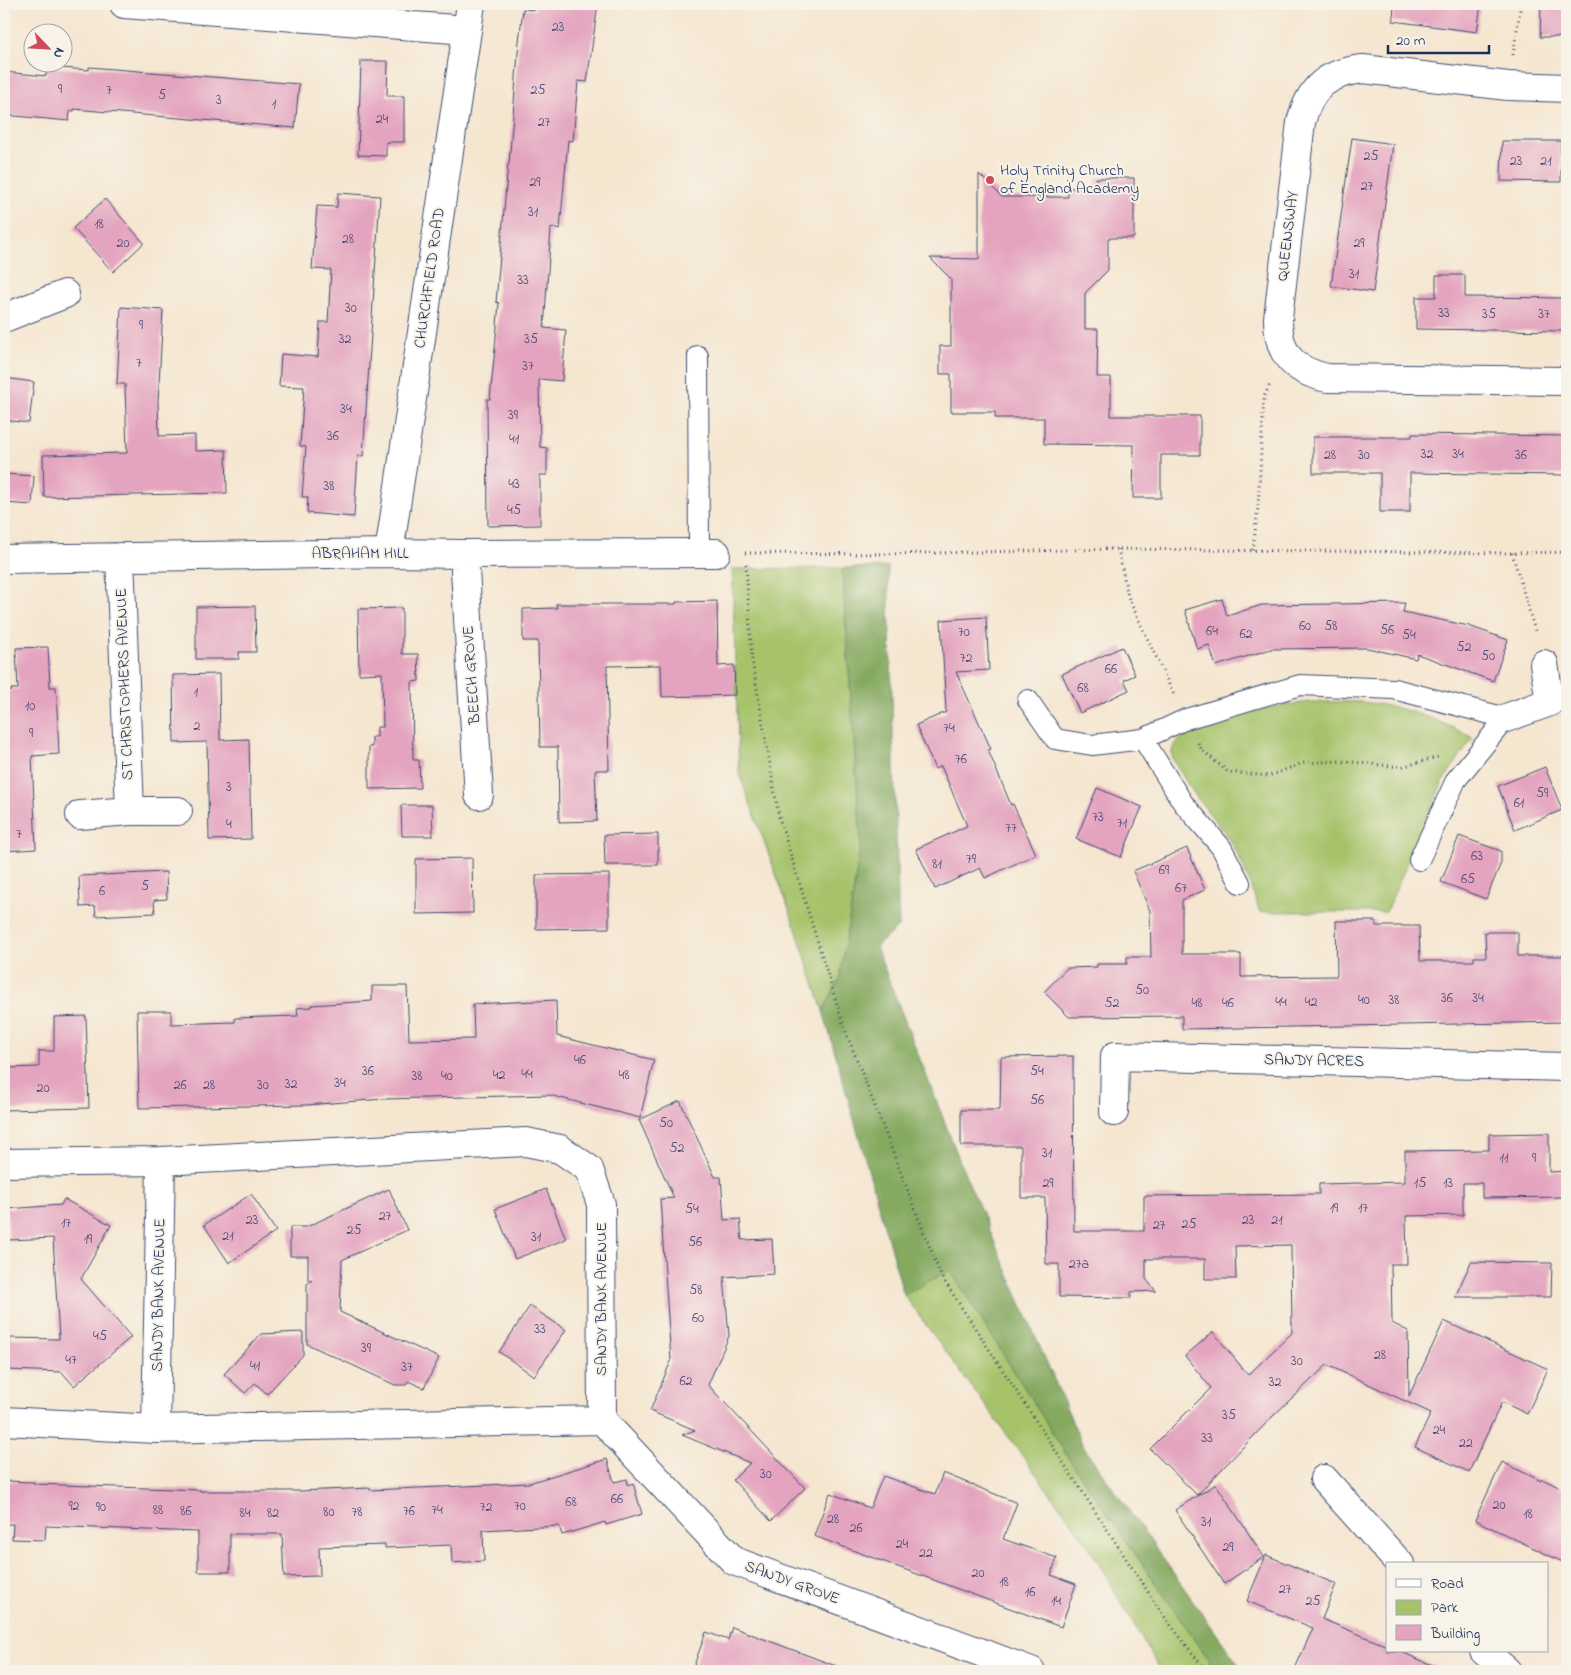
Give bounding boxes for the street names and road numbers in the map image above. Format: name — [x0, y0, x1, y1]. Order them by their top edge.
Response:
street label: QUEENSWAY — [1271, 189, 1306, 282]
street label: CHURCHFIELD ROAD — [408, 206, 452, 350]
street label: ABRAHAM HILL — [311, 542, 409, 566]
street label: ST CHRISTOPHERS AVENUE — [110, 588, 140, 780]
street label: BEECH GROVE — [457, 625, 487, 726]
street label: SANDY ACRES — [1264, 1048, 1364, 1074]
street label: SANDY BANK AVENUE — [146, 1218, 172, 1372]
street label: SANDY BANK AVENUE — [590, 1222, 614, 1376]
street label: SANDY GROVE — [741, 1555, 843, 1611]

